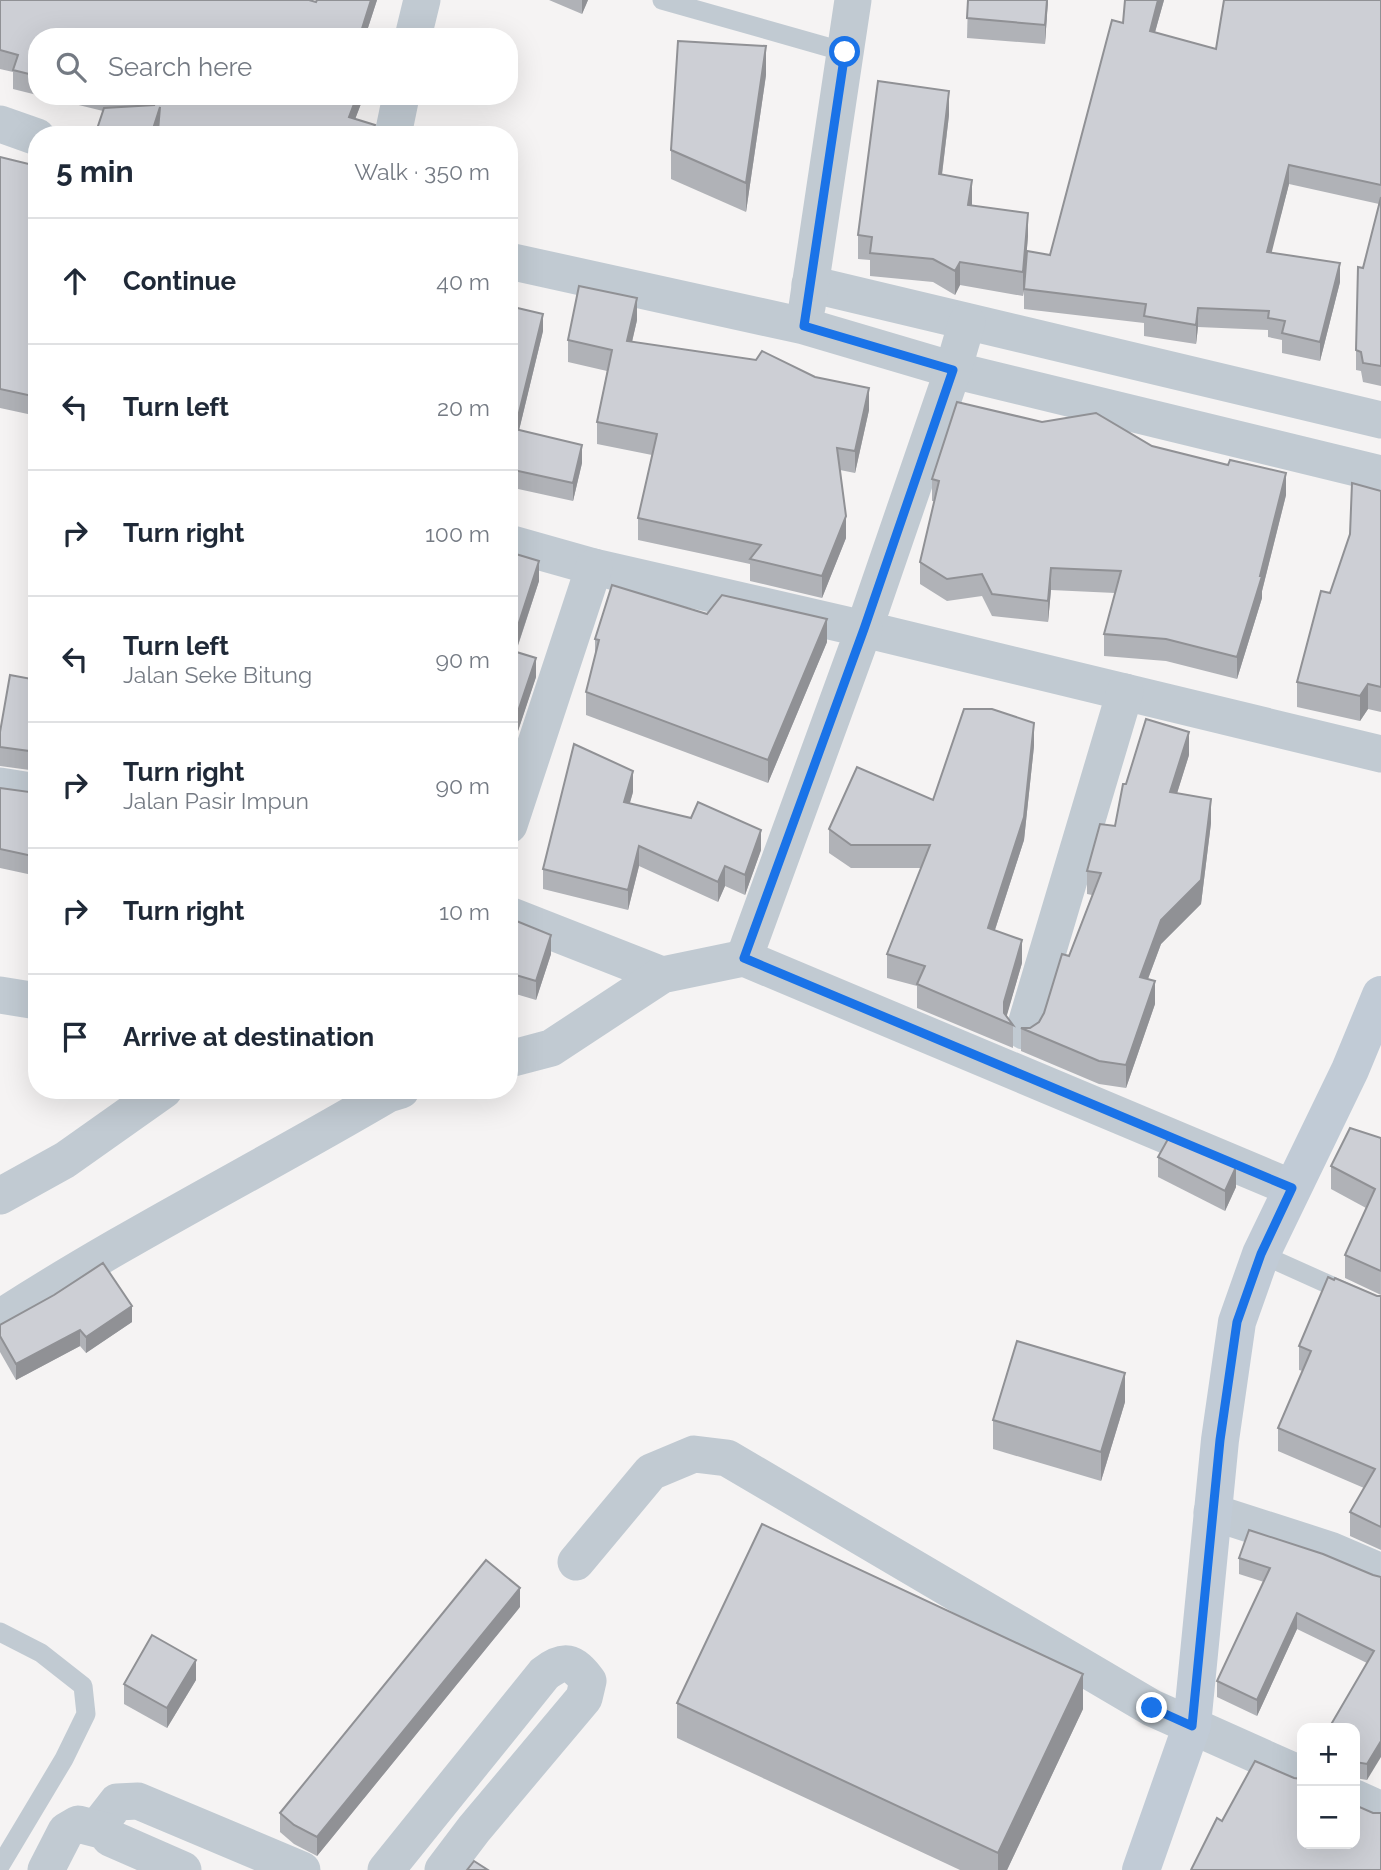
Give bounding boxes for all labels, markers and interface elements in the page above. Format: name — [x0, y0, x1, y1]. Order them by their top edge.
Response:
search box — [28, 28, 518, 105]
route start — [829, 36, 860, 67]
icon: search — [52, 48, 90, 86]
text: Search here — [108, 52, 252, 82]
text: 5 min — [56, 154, 134, 189]
text: Walk · 350 m — [354, 158, 490, 185]
icon: ahead — [56, 262, 94, 300]
text: Continue — [123, 266, 236, 296]
text: 40 m — [436, 268, 490, 295]
icon: left — [56, 388, 94, 426]
text: Turn left — [123, 392, 229, 422]
text: 20 m — [437, 394, 490, 421]
icon: right — [56, 514, 94, 552]
text: Turn right — [123, 518, 244, 548]
text: 100 m — [425, 520, 490, 547]
text: Turn left — [123, 631, 229, 661]
icon: left — [56, 640, 94, 678]
text: 90 m — [435, 646, 490, 673]
text: Jalan Seke Bitung — [123, 661, 312, 688]
text: Turn right — [123, 757, 244, 787]
icon: right — [56, 766, 94, 804]
text: 90 m — [435, 772, 490, 799]
text: Jalan Pasir Impun — [123, 787, 309, 814]
icon: right — [56, 892, 94, 930]
text: Turn right — [123, 896, 244, 926]
text: 10 m — [439, 898, 490, 925]
icon: arrive — [56, 1018, 94, 1056]
text: Arrive at destination — [123, 1022, 374, 1052]
route end — [1136, 1692, 1167, 1723]
map controls — [1297, 1723, 1360, 1849]
button: + — [1297, 1723, 1360, 1786]
button: − — [1297, 1786, 1360, 1849]

